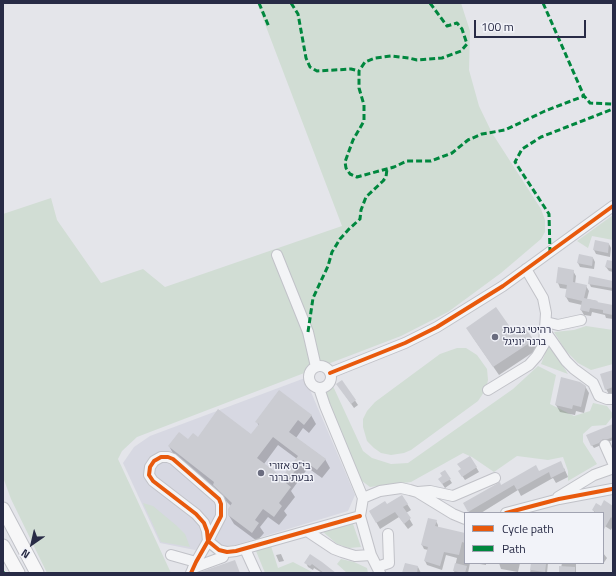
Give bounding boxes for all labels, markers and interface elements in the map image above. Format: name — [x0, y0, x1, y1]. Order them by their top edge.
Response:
scale bar — [476, 12, 588, 38]
text: 100 m — [481, 17, 514, 36]
place label: רהיטי גבעת ברנר יוניגל — [503, 325, 551, 348]
marker: רהיטי גבעת ברנר יוניגל — [490, 332, 500, 342]
place label: בי"ס אזורי גבעת ברנר — [269, 461, 313, 484]
marker: בי"ס אזורי גבעת ברנר — [256, 468, 266, 478]
legend — [464, 512, 604, 564]
text: Cycle path — [502, 519, 554, 538]
north arrow — [12, 524, 52, 564]
text: Path — [502, 539, 526, 558]
text: N — [18, 545, 33, 563]

